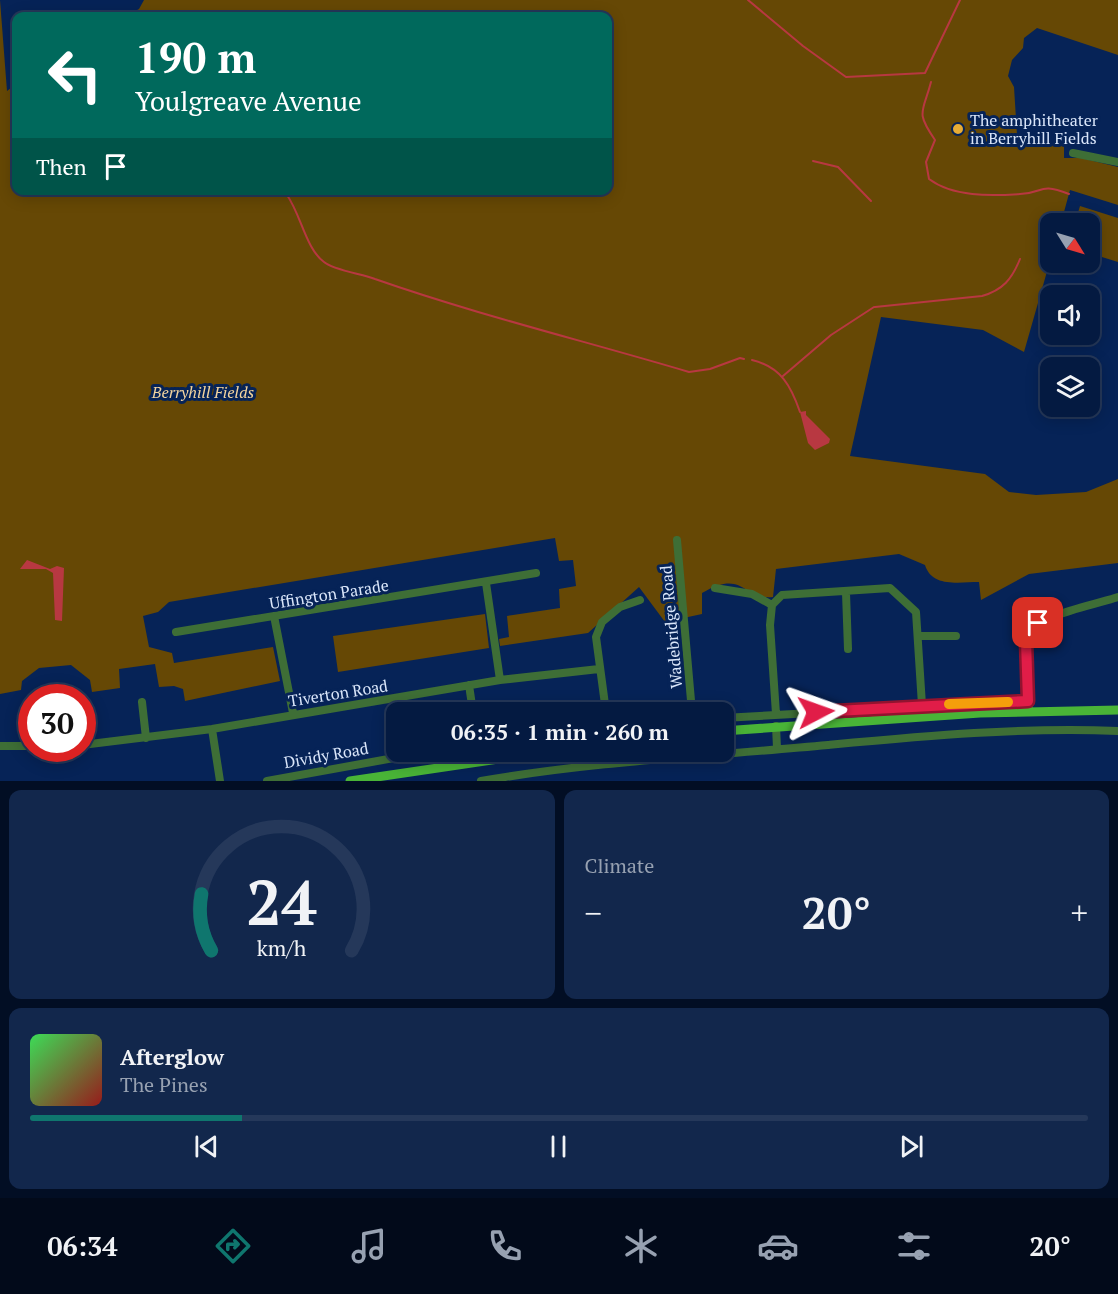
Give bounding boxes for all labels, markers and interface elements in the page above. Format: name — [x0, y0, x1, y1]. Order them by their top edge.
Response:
text: 190 m — [135, 29, 256, 85]
icon: left — [36, 36, 114, 114]
text: Youlgreave Avenue — [135, 83, 362, 119]
place label: The amphitheater in Berryhill Fields — [970, 109, 1099, 149]
marker: The amphitheater in Berryhill Fields — [951, 122, 965, 136]
icon: arrive — [99, 150, 132, 183]
text: Then — [36, 152, 87, 181]
north arrow — [1040, 213, 1100, 273]
map controls — [1040, 213, 1100, 417]
button: sound — [1040, 285, 1100, 345]
button: layers — [1040, 357, 1100, 417]
park label: Berryhill Fields — [151, 381, 254, 403]
street label: Wadebridge Road — [655, 564, 687, 689]
street label: Uffington Parade — [268, 574, 390, 614]
pin — [1012, 597, 1063, 648]
icon: arrive — [1021, 606, 1054, 639]
street label: Tiverton Road — [287, 674, 390, 712]
position arrow — [784, 680, 848, 744]
speed limit sign: 30 — [18, 684, 96, 762]
text: 06:35 · 1 min · 260 m — [451, 717, 669, 746]
street label: Dividy Road — [282, 737, 370, 773]
text: Climate — [585, 852, 654, 879]
text: 24 — [246, 860, 317, 943]
text: 20° — [802, 882, 871, 942]
text: − — [585, 891, 602, 934]
text: + — [1070, 891, 1088, 934]
text: km/h — [257, 935, 307, 963]
text: Afterglow — [120, 1042, 224, 1071]
text: The Pines — [120, 1071, 208, 1098]
icon: previous — [190, 1130, 223, 1163]
icon: pause — [542, 1130, 575, 1163]
icon: next — [895, 1130, 928, 1163]
icon: directions — [212, 1225, 254, 1267]
icon: music — [348, 1225, 390, 1267]
icon: phone — [484, 1225, 526, 1267]
icon: climate — [620, 1225, 662, 1267]
icon: car — [757, 1225, 799, 1267]
icon: filters — [893, 1225, 935, 1267]
text: 06:34 — [47, 1228, 117, 1264]
text: 20° — [1029, 1228, 1071, 1264]

